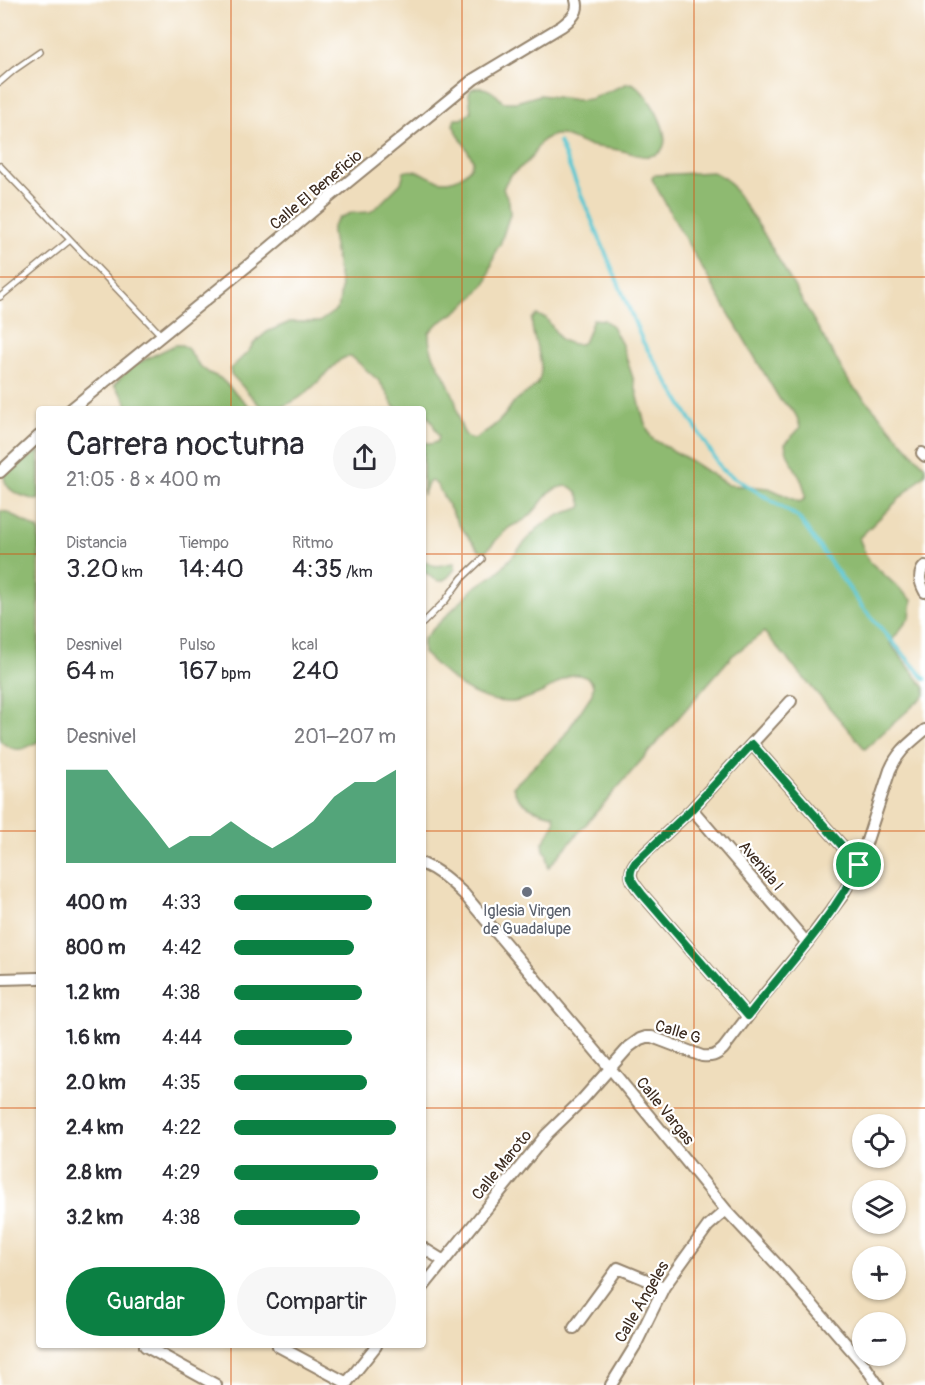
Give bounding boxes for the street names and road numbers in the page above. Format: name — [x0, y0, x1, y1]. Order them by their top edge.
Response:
street label: Calle El Beneficio — [266, 145, 367, 234]
street label: Avenida I — [734, 837, 788, 895]
street label: Calle G — [653, 1016, 703, 1048]
street label: Calle Vargas — [632, 1073, 698, 1149]
street label: Calle Maroto — [468, 1126, 537, 1204]
street label: Calle Ángeles — [611, 1258, 673, 1346]

